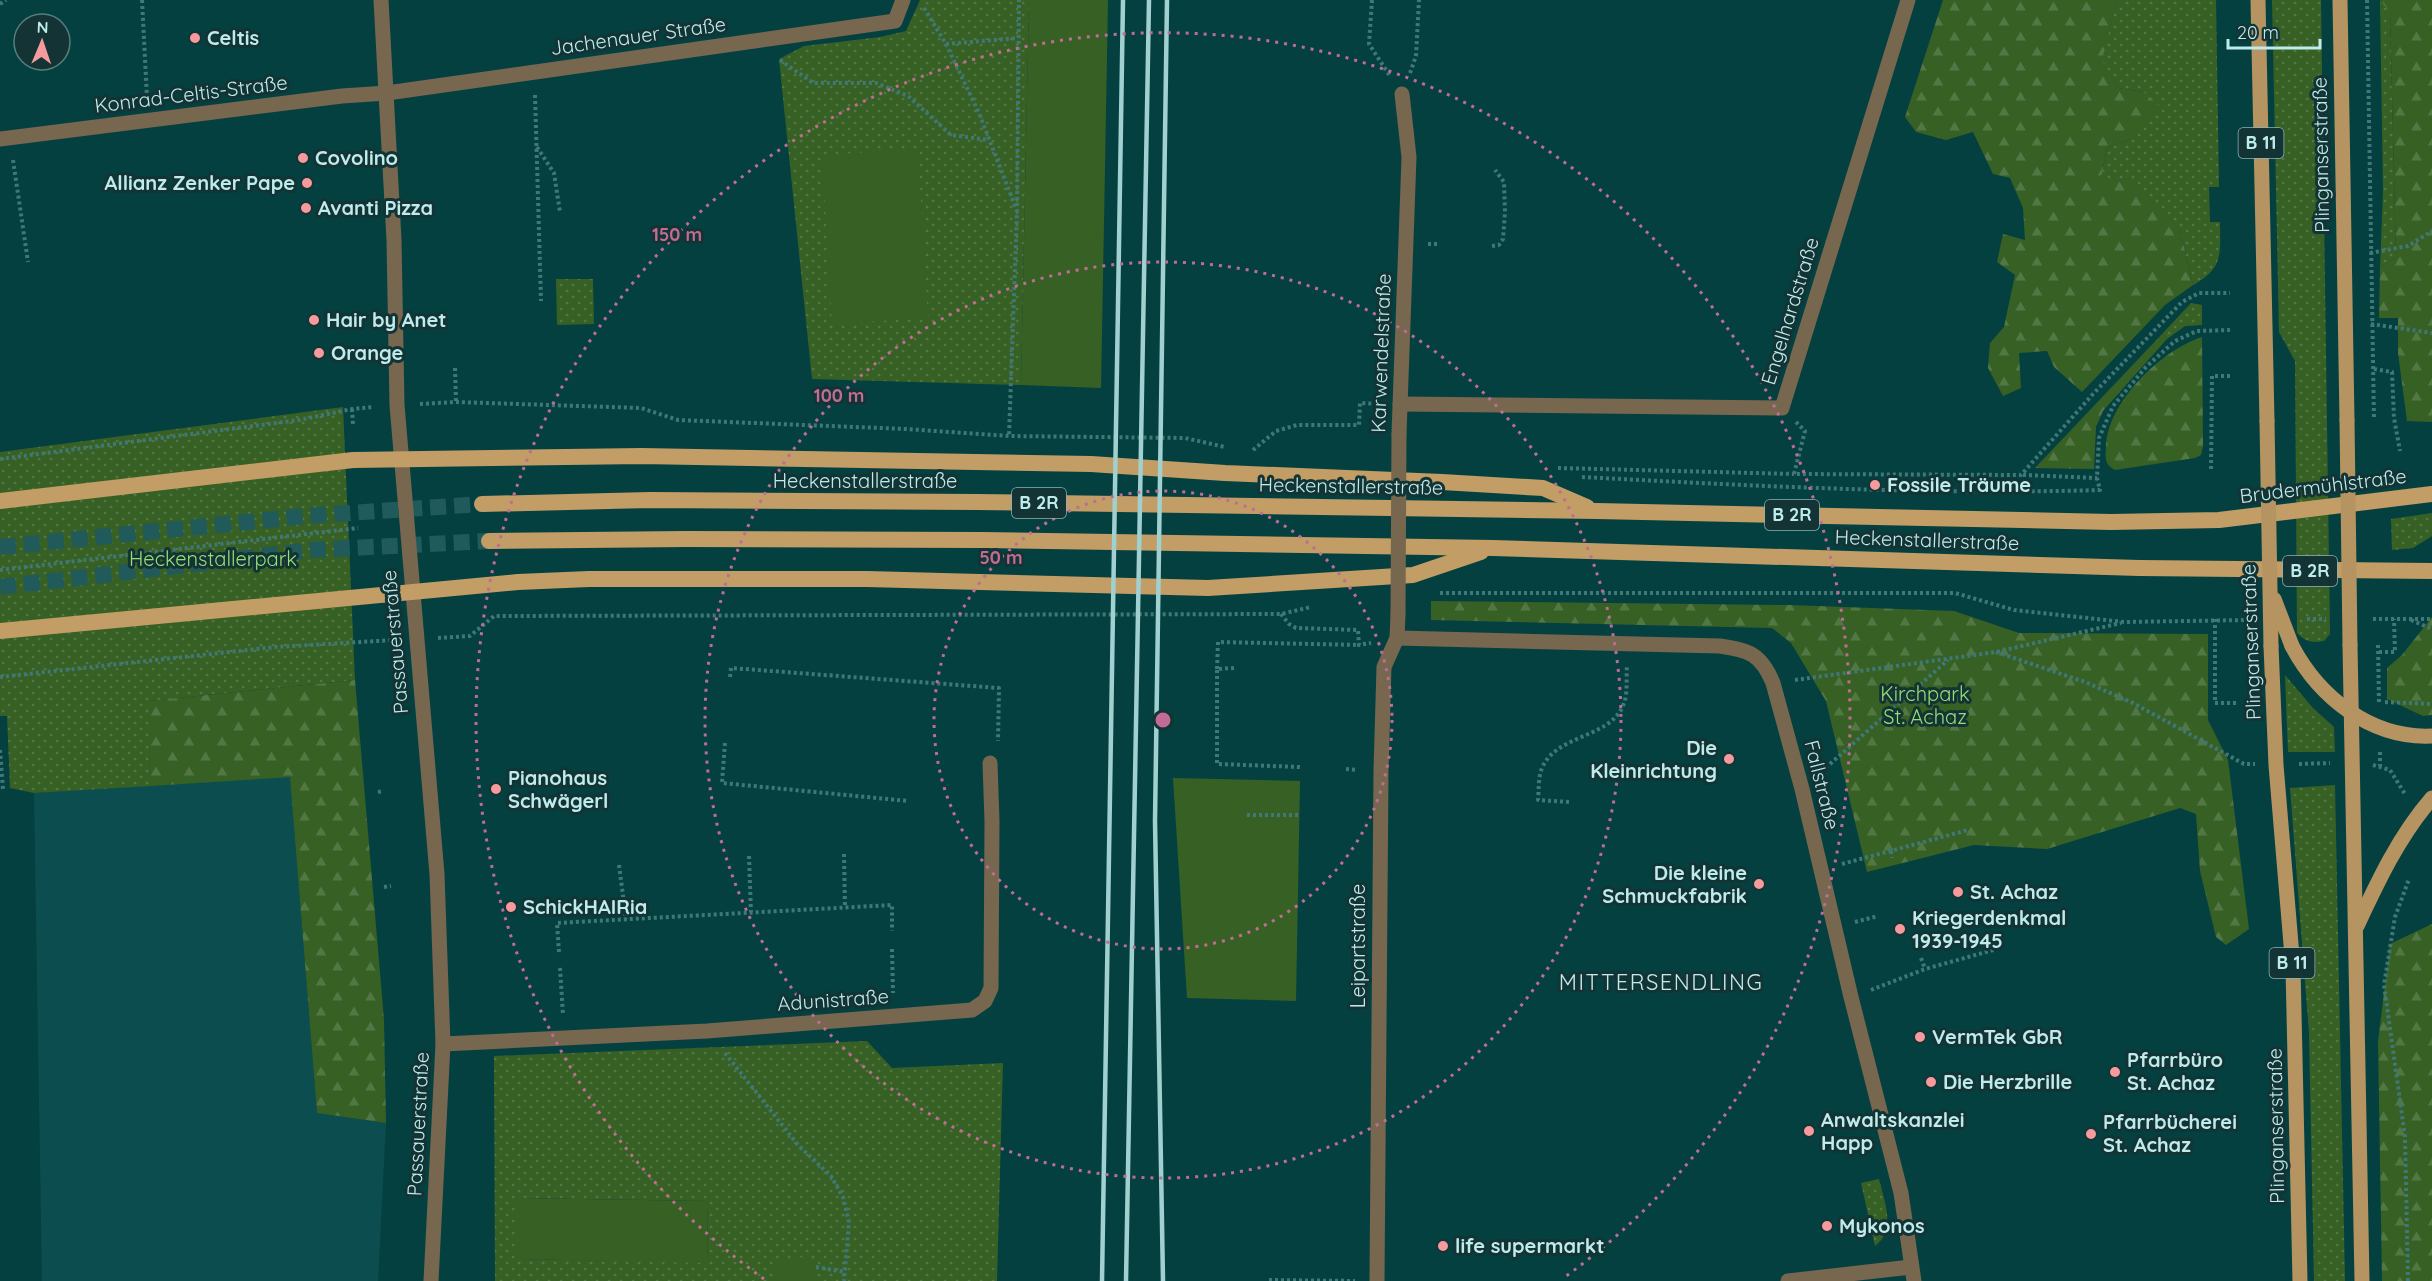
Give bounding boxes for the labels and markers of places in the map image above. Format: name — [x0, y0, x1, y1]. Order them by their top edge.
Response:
place label: Celtis — [207, 25, 259, 50]
marker: Celtis — [188, 31, 202, 45]
place label: Covolino — [315, 145, 398, 170]
marker: Covolino — [296, 151, 310, 165]
place label: Allianz Zenker Pape — [104, 170, 295, 195]
marker: Allianz Zenker Pape — [300, 176, 314, 190]
place label: Avanti Pizza — [318, 195, 433, 220]
marker: Avanti Pizza — [299, 201, 313, 215]
place label: Hair by Anet — [326, 307, 447, 332]
marker: Hair by Anet — [307, 313, 321, 327]
place label: Orange — [331, 340, 403, 365]
marker: Orange — [312, 346, 326, 360]
place label: Fossile Träume — [1887, 472, 2031, 497]
marker: Fossile Träume — [1868, 478, 1882, 492]
centre of rings — [1153, 710, 1173, 730]
place label: Die Kleinrichtung — [1590, 735, 1717, 783]
marker: Die Kleinrichtung — [1722, 752, 1736, 766]
place label: Pianohaus Schwägerl — [508, 765, 608, 813]
marker: Pianohaus Schwägerl — [489, 782, 503, 796]
place label: Die kleine Schmuckfabrik — [1602, 860, 1747, 908]
marker: Die kleine Schmuckfabrik — [1752, 877, 1766, 891]
place label: St. Achaz — [1970, 879, 2058, 904]
marker: St. Achaz — [1951, 885, 1965, 899]
place label: SchickHAIRia — [523, 894, 647, 919]
marker: SchickHAIRia — [504, 900, 518, 914]
place label: Kriegerdenkmal 1939-1945 — [1912, 905, 2067, 953]
marker: Kriegerdenkmal 1939-1945 — [1893, 922, 1907, 936]
place label: VermTek GbR — [1932, 1024, 2063, 1049]
marker: VermTek GbR — [1913, 1030, 1927, 1044]
place label: Pfarrbüro St. Achaz — [2127, 1047, 2223, 1095]
marker: Pfarrbüro St. Achaz — [2108, 1065, 2122, 1079]
place label: Die Herzbrille — [1943, 1069, 2072, 1094]
marker: Die Herzbrille — [1924, 1075, 1938, 1089]
place label: Anwaltskanzlei Happ — [1821, 1107, 1964, 1155]
place label: Pfarrbücherei St. Achaz — [2103, 1109, 2237, 1157]
marker: Anwaltskanzlei Happ — [1802, 1124, 1816, 1138]
marker: Pfarrbücherei St. Achaz — [2084, 1127, 2098, 1141]
place label: Mykonos — [1839, 1213, 1925, 1238]
marker: Mykonos — [1820, 1219, 1834, 1233]
place label: life supermarkt — [1455, 1233, 1604, 1258]
marker: life supermarkt — [1436, 1239, 1450, 1253]

